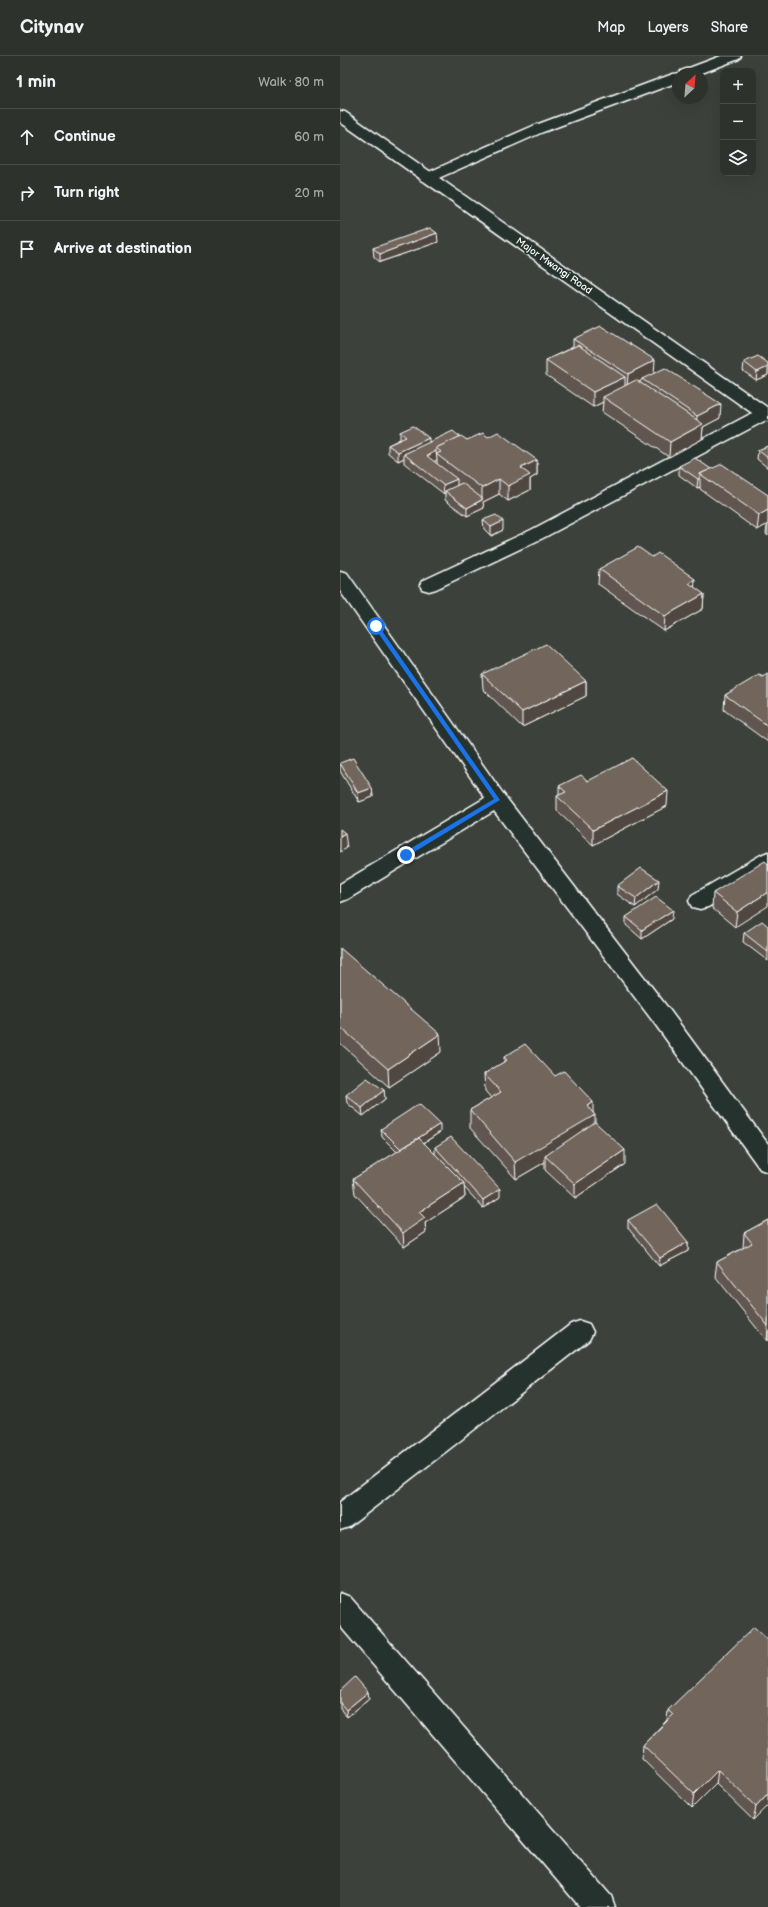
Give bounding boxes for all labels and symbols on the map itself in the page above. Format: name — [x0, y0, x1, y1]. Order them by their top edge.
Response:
north arrow — [672, 68, 708, 104]
street label: Major Mwangi Road — [514, 235, 595, 297]
route start — [367, 617, 385, 635]
route end — [397, 846, 415, 864]

